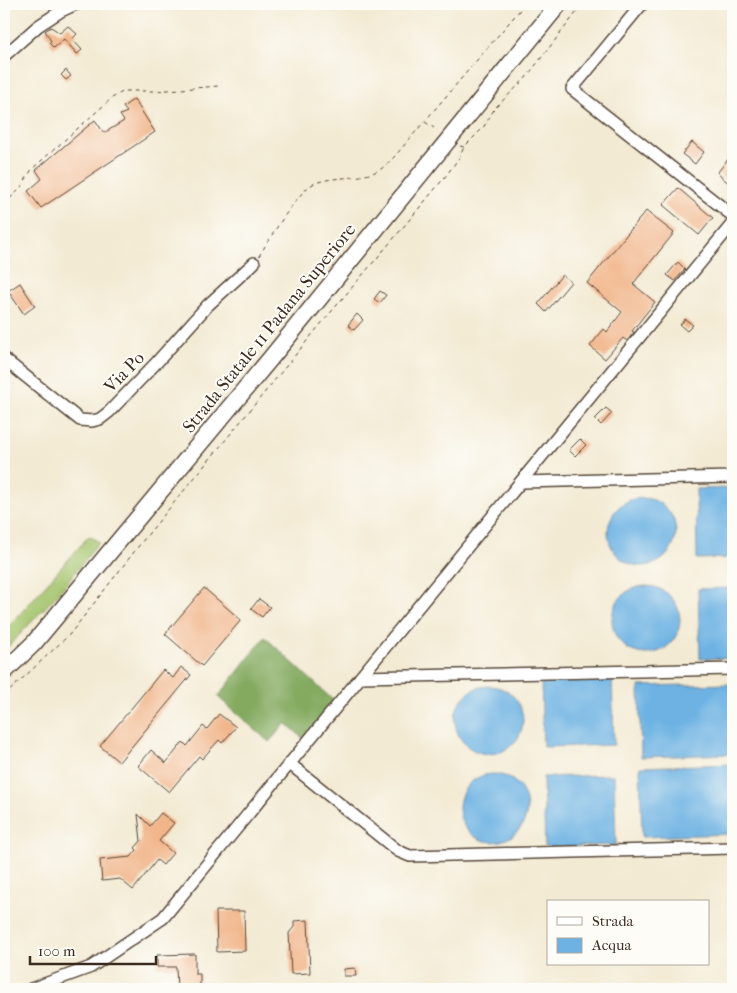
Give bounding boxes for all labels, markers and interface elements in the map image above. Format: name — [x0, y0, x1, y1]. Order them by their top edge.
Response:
street label: Strada Statale 11 Padana Superiore — [178, 219, 360, 437]
street label: Via Po — [99, 348, 149, 398]
legend — [547, 900, 710, 966]
text: Strada — [592, 912, 635, 930]
scale bar — [30, 933, 156, 965]
text: Acqua — [591, 936, 633, 954]
text: 100 m — [38, 942, 76, 960]

